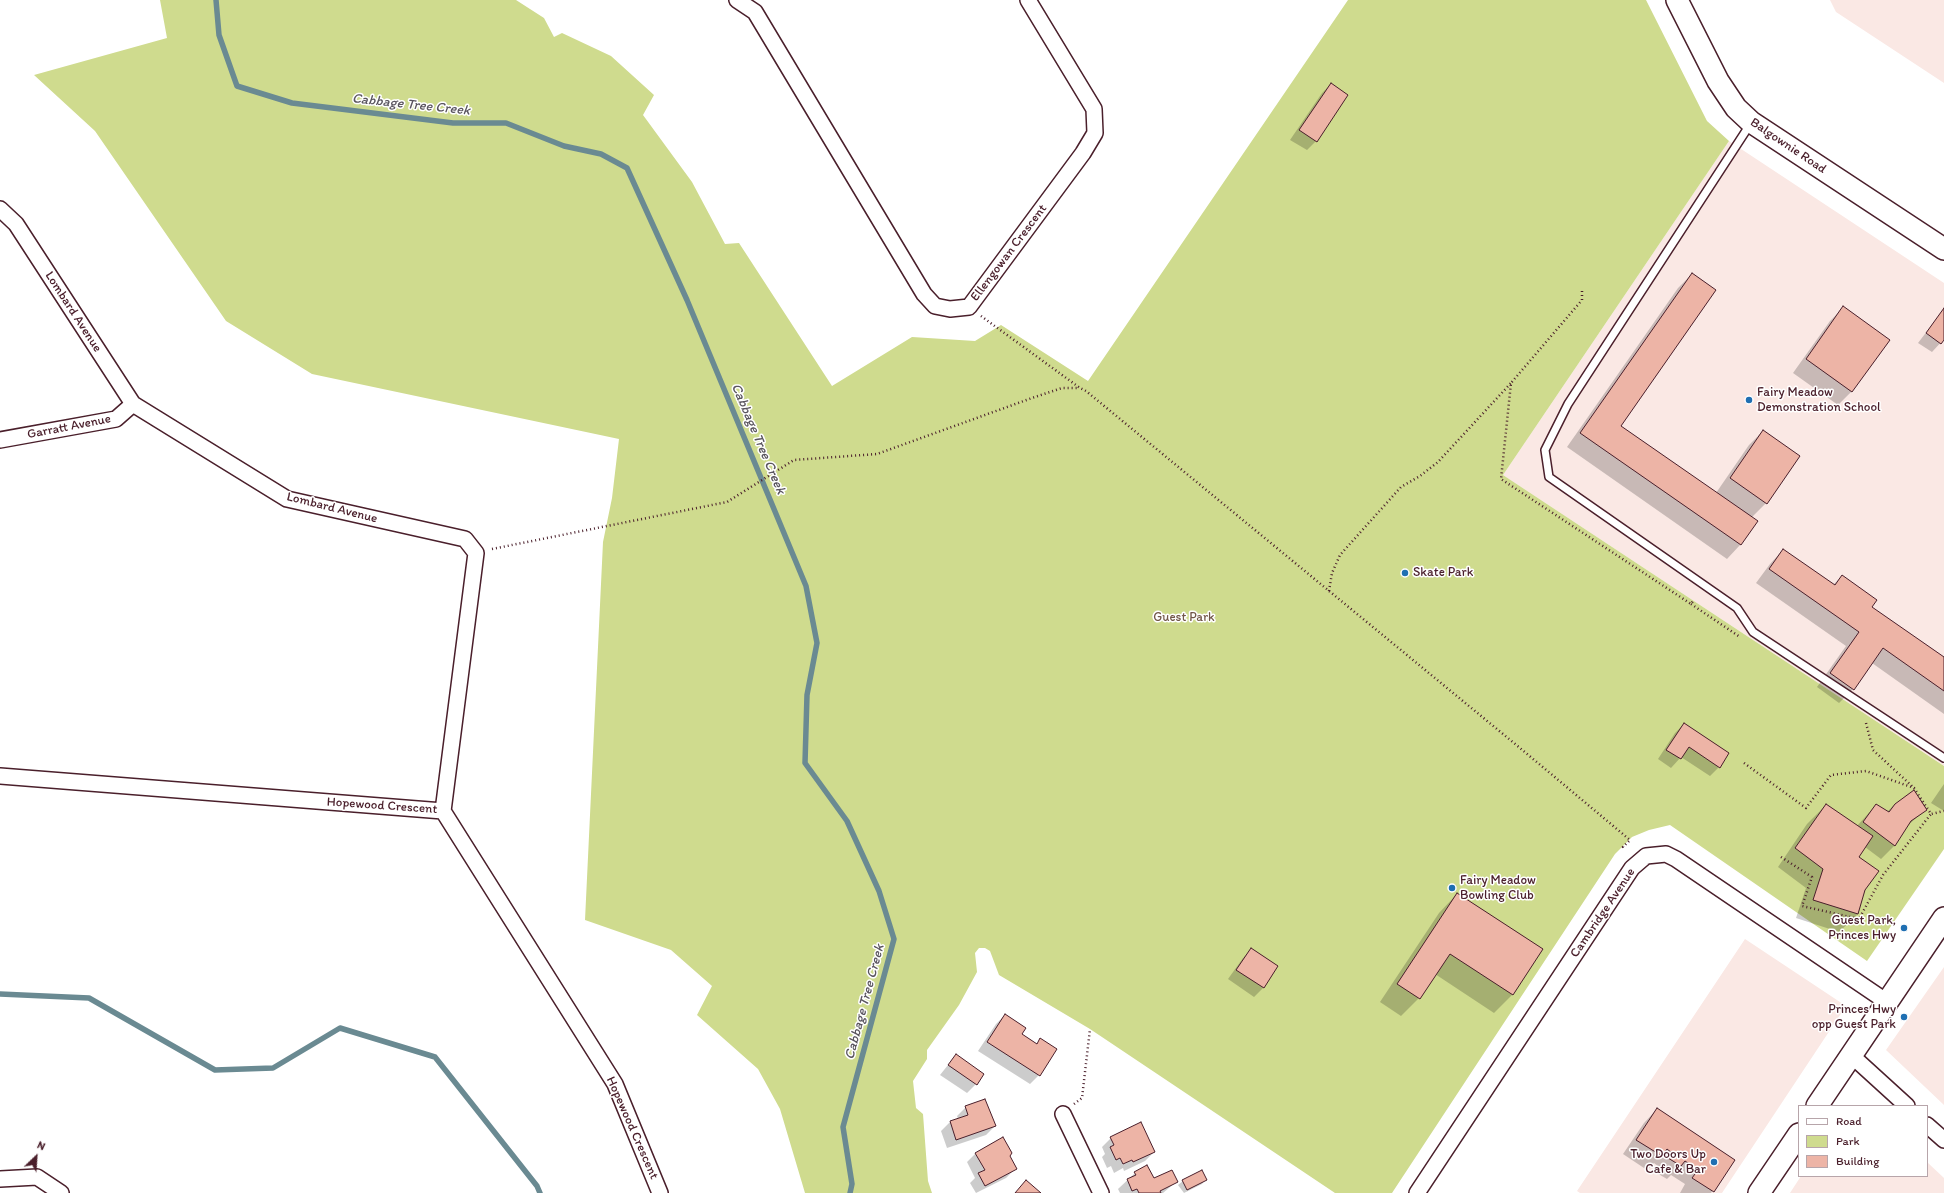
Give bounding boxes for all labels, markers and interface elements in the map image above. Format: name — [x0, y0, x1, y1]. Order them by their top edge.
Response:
water label: Cabbage Tree Creek — [351, 90, 471, 120]
street label: Balgownie Road — [1747, 115, 1829, 177]
street label: Ellengowan Crescent — [968, 202, 1050, 304]
street label: Lombard Avenue — [41, 269, 105, 355]
water label: Cabbage Tree Creek — [727, 381, 789, 497]
place label: Fairy Meadow Demonstration School — [1757, 385, 1881, 416]
marker: Fairy Meadow Demonstration School — [1744, 395, 1754, 405]
street label: Garratt Avenue — [26, 411, 112, 443]
street label: Lombard Avenue — [285, 489, 379, 527]
place label: Skate Park — [1413, 565, 1473, 581]
marker: Skate Park — [1400, 568, 1410, 578]
park label: Guest Park — [1153, 610, 1215, 626]
street label: Hopewood Crescent — [326, 794, 438, 818]
street label: Cambridge Avenue — [1567, 865, 1639, 961]
place label: Fairy Meadow Bowling Club — [1460, 873, 1536, 904]
marker: Fairy Meadow Bowling Club — [1447, 883, 1457, 893]
place label: Guest Park, Princes Hwy — [1828, 913, 1896, 944]
marker: Guest Park, Princes Hwy — [1899, 923, 1909, 933]
water label: Cabbage Tree Creek — [842, 943, 888, 1061]
place label: Princes Hwy opp Guest Park — [1812, 1002, 1896, 1033]
marker: Princes Hwy opp Guest Park — [1899, 1012, 1909, 1022]
street label: Hopewood Crescent — [602, 1074, 662, 1182]
legend — [1798, 1105, 1928, 1177]
text: Road — [1836, 1114, 1862, 1128]
text: Park — [1836, 1134, 1860, 1148]
north arrow — [16, 1137, 56, 1177]
text: N — [35, 1138, 47, 1153]
place label: Two Doors Up Cafe & Bar — [1630, 1147, 1706, 1178]
text: Building — [1836, 1154, 1879, 1168]
marker: Two Doors Up Cafe & Bar — [1709, 1157, 1719, 1167]

